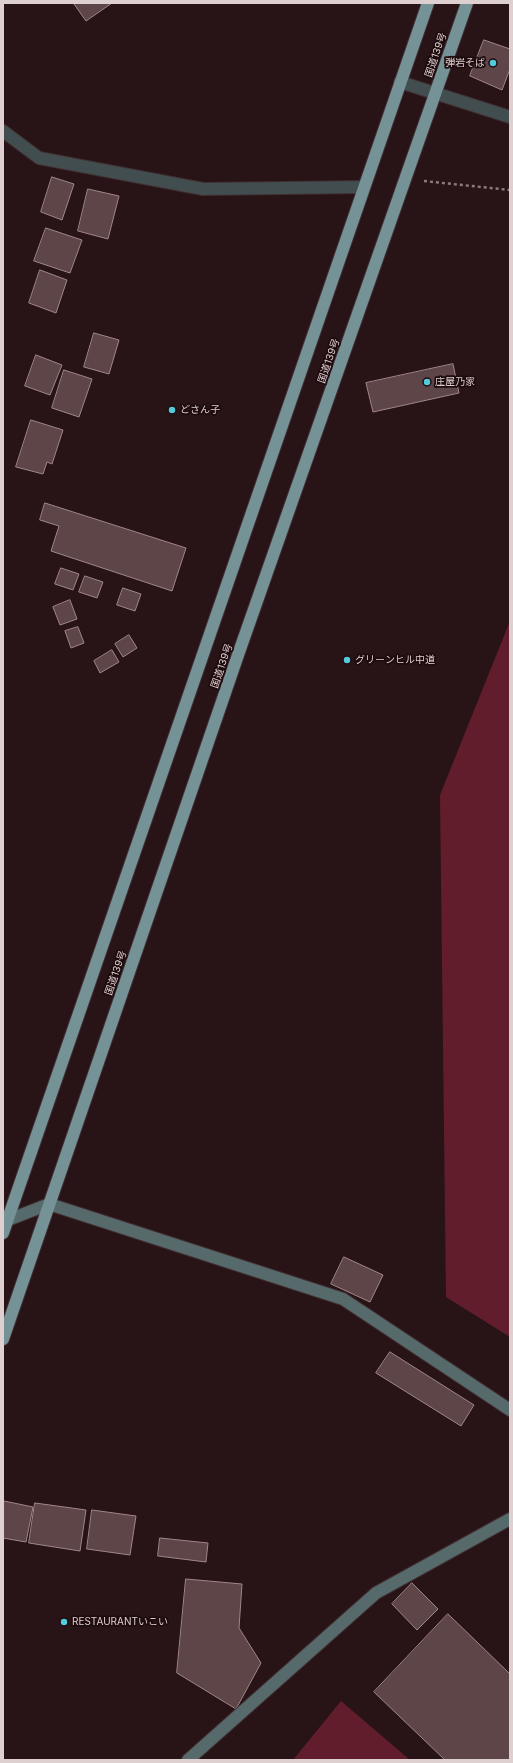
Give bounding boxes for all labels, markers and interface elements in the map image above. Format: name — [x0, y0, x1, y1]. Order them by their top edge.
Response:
street label: 国道139号 — [423, 31, 449, 79]
place label: 弾岩そば — [445, 57, 485, 69]
marker: 弾岩そば — [488, 58, 498, 68]
street label: 国道139号 — [316, 337, 342, 385]
place label: 庄屋乃家 — [435, 376, 475, 388]
marker: 庄屋乃家 — [422, 377, 432, 387]
place label: どさん子 — [180, 404, 220, 416]
marker: どさん子 — [167, 405, 177, 415]
street label: 国道139号 — [209, 642, 235, 690]
place label: グリーンヒル中道 — [355, 654, 435, 666]
marker: グリーンヒル中道 — [342, 655, 352, 665]
street label: 国道139号 — [103, 949, 129, 997]
place label: RESTAURANTいこい — [72, 1616, 168, 1628]
marker: RESTAURANTいこい — [59, 1617, 69, 1627]

